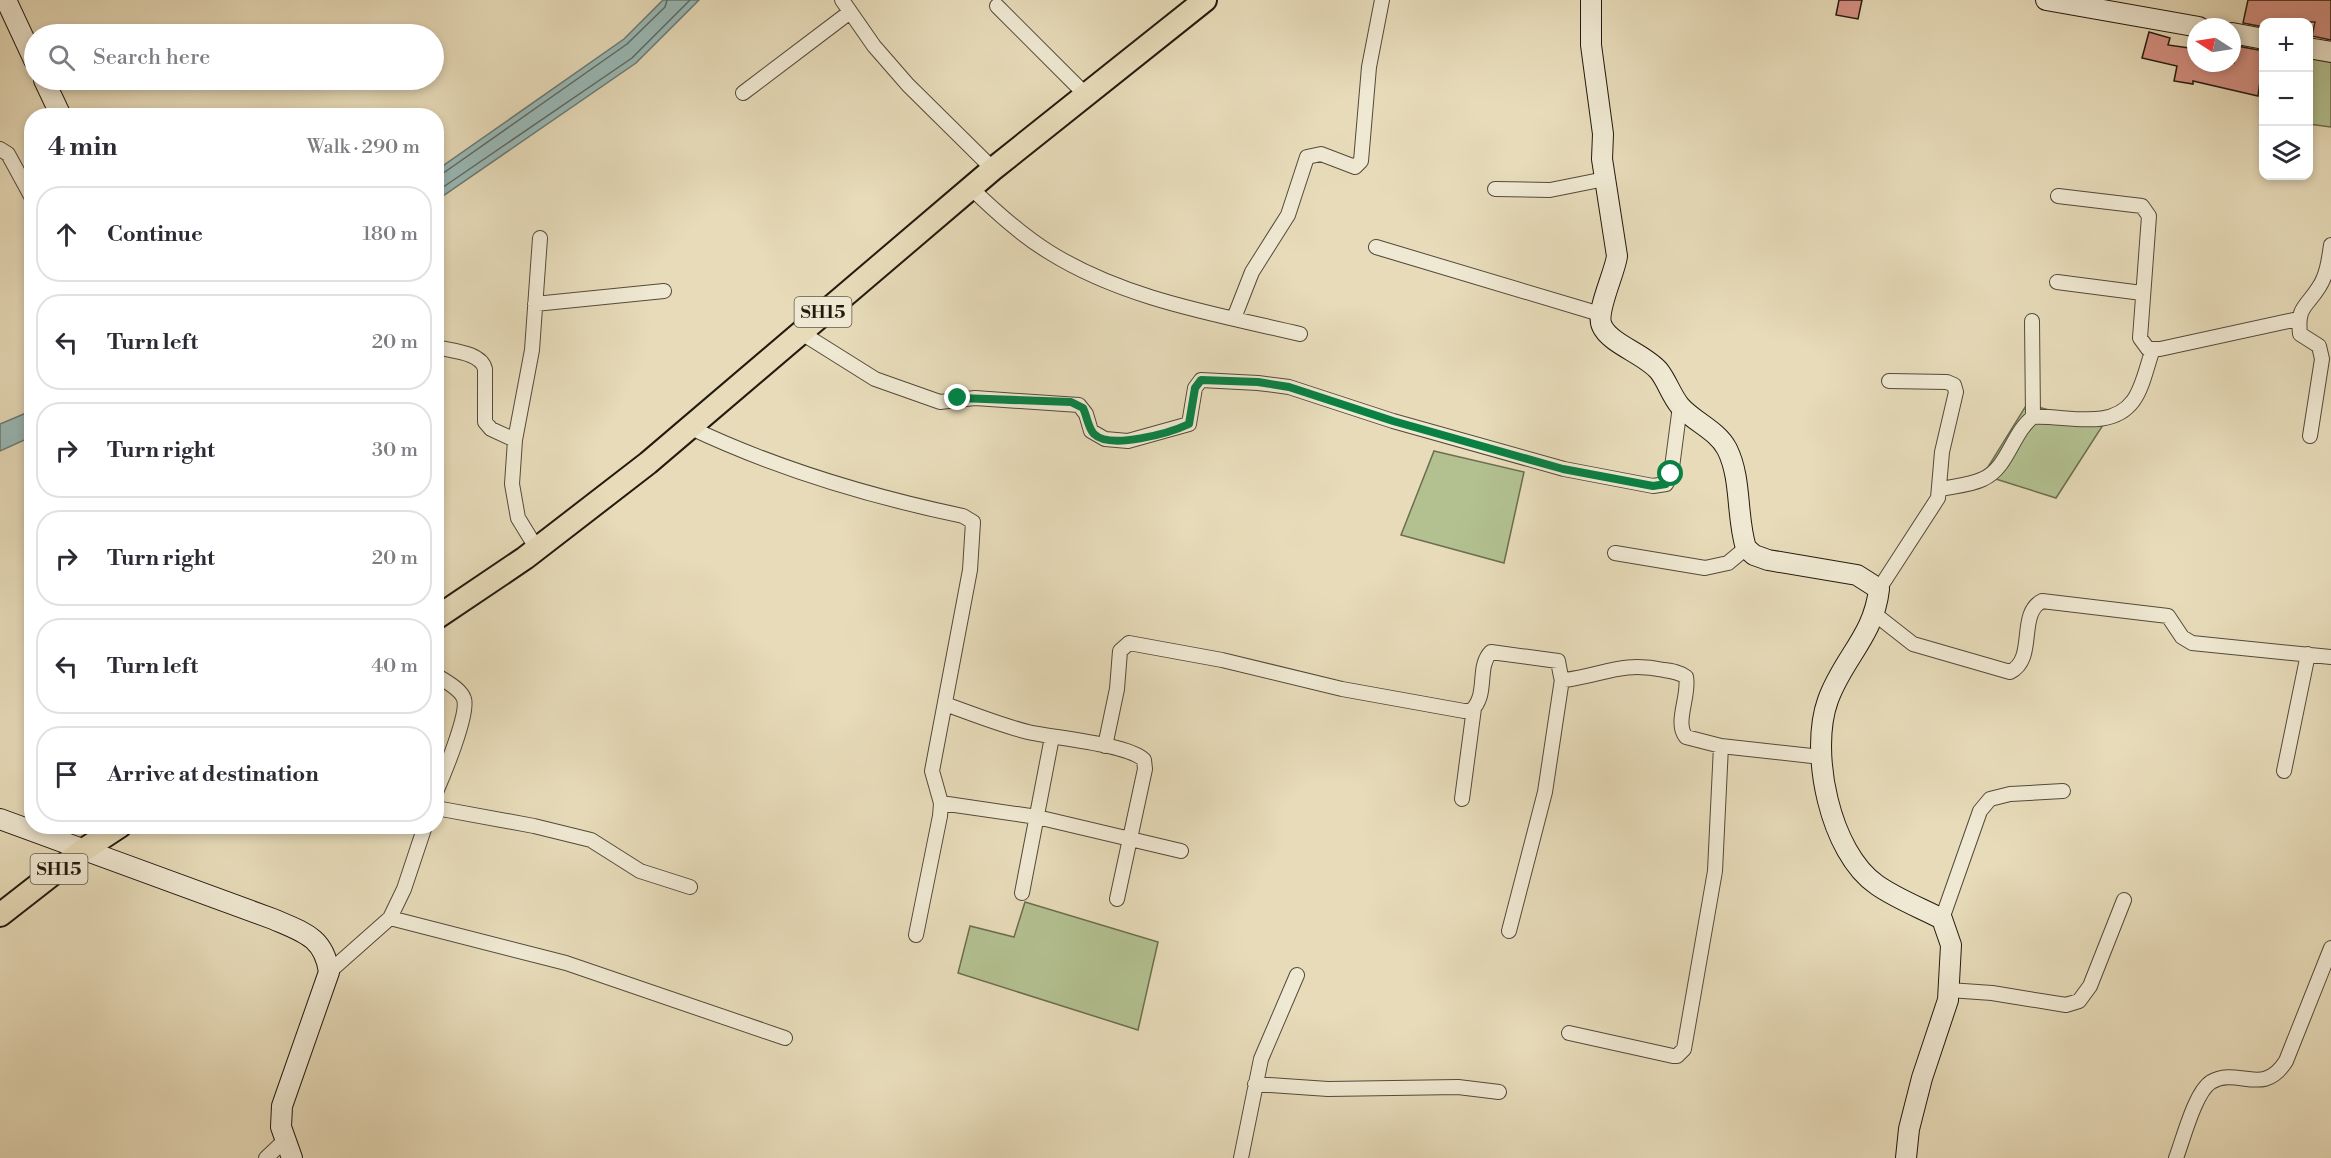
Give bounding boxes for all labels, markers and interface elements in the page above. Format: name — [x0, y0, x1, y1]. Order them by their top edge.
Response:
north arrow — [2187, 18, 2241, 72]
map controls — [2259, 18, 2313, 180]
button: + — [2259, 18, 2313, 72]
search box — [24, 24, 444, 90]
icon: search — [45, 41, 78, 74]
text: Search here — [93, 44, 210, 71]
button: − — [2259, 72, 2313, 126]
button: layers — [2259, 126, 2313, 180]
text: 4 min — [48, 131, 118, 163]
text: Walk · 290 m — [307, 135, 420, 160]
icon: ahead — [50, 218, 83, 251]
text: Continue — [107, 221, 203, 248]
text: 180 m — [363, 222, 418, 247]
road number: SH15 — [794, 297, 852, 327]
icon: left — [50, 326, 83, 359]
text: Turn left — [107, 329, 198, 356]
text: 20 m — [372, 330, 418, 355]
route end — [944, 384, 970, 410]
icon: right — [50, 434, 83, 467]
text: Turn right — [107, 437, 215, 464]
text: 30 m — [372, 438, 418, 463]
route start — [1657, 460, 1683, 486]
icon: right — [50, 542, 83, 575]
text: Turn right — [107, 545, 215, 572]
text: 20 m — [372, 546, 418, 571]
icon: left — [50, 650, 83, 683]
text: Turn left — [107, 653, 198, 680]
text: 40 m — [371, 654, 418, 679]
icon: arrive — [50, 758, 83, 791]
text: Arrive at destination — [107, 761, 319, 788]
road number: SH15 — [31, 854, 88, 884]

